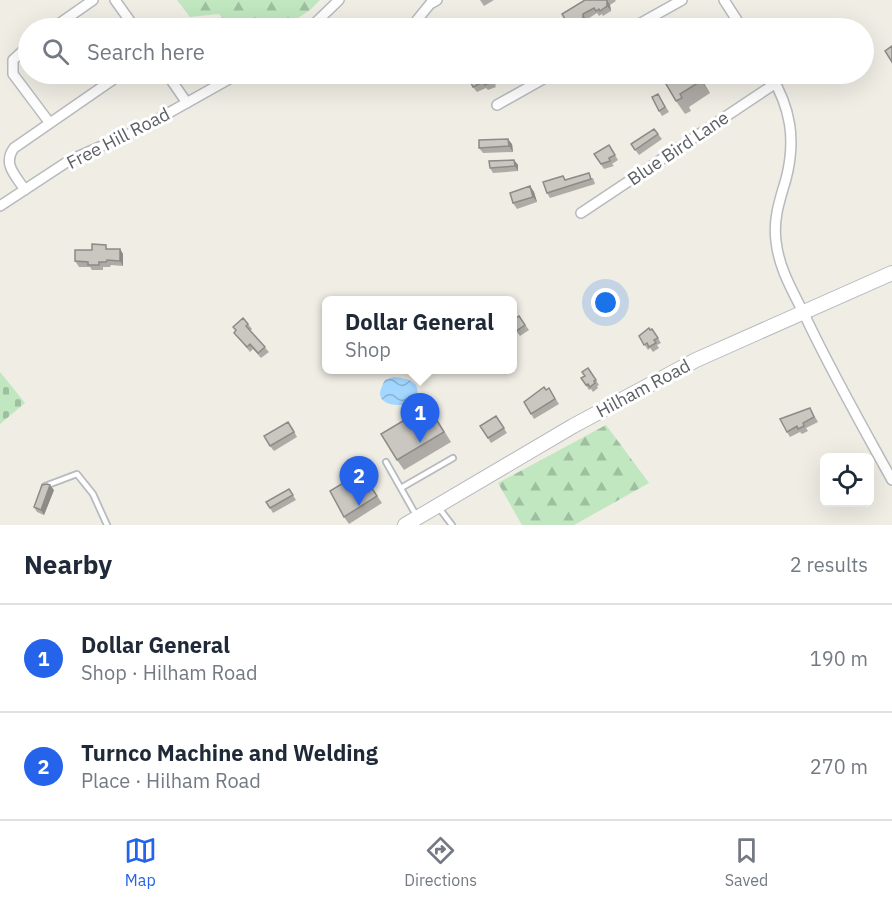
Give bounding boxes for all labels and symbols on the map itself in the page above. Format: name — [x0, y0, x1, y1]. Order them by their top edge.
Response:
street label: Free Hill Road — [63, 102, 173, 174]
street label: Blue Bird Lane — [623, 106, 733, 190]
your location — [591, 288, 620, 317]
street label: Hilham Road — [592, 354, 694, 422]
pin: 1 — [400, 394, 440, 443]
pin: 2 — [340, 456, 378, 506]

